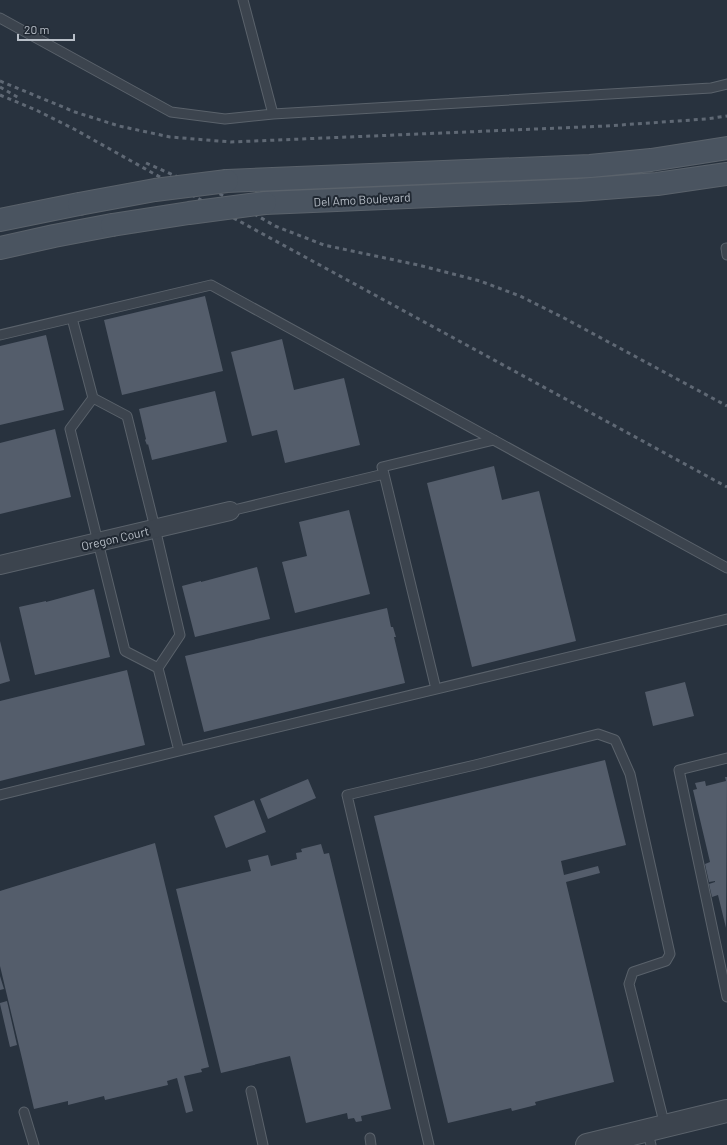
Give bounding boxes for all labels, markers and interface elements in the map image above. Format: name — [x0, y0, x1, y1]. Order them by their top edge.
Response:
scale bar — [18, 16, 74, 42]
text: 20 m — [24, 22, 50, 36]
street label: Del Amo Boulevard — [313, 189, 411, 209]
street label: Oregon Court — [80, 523, 150, 553]

